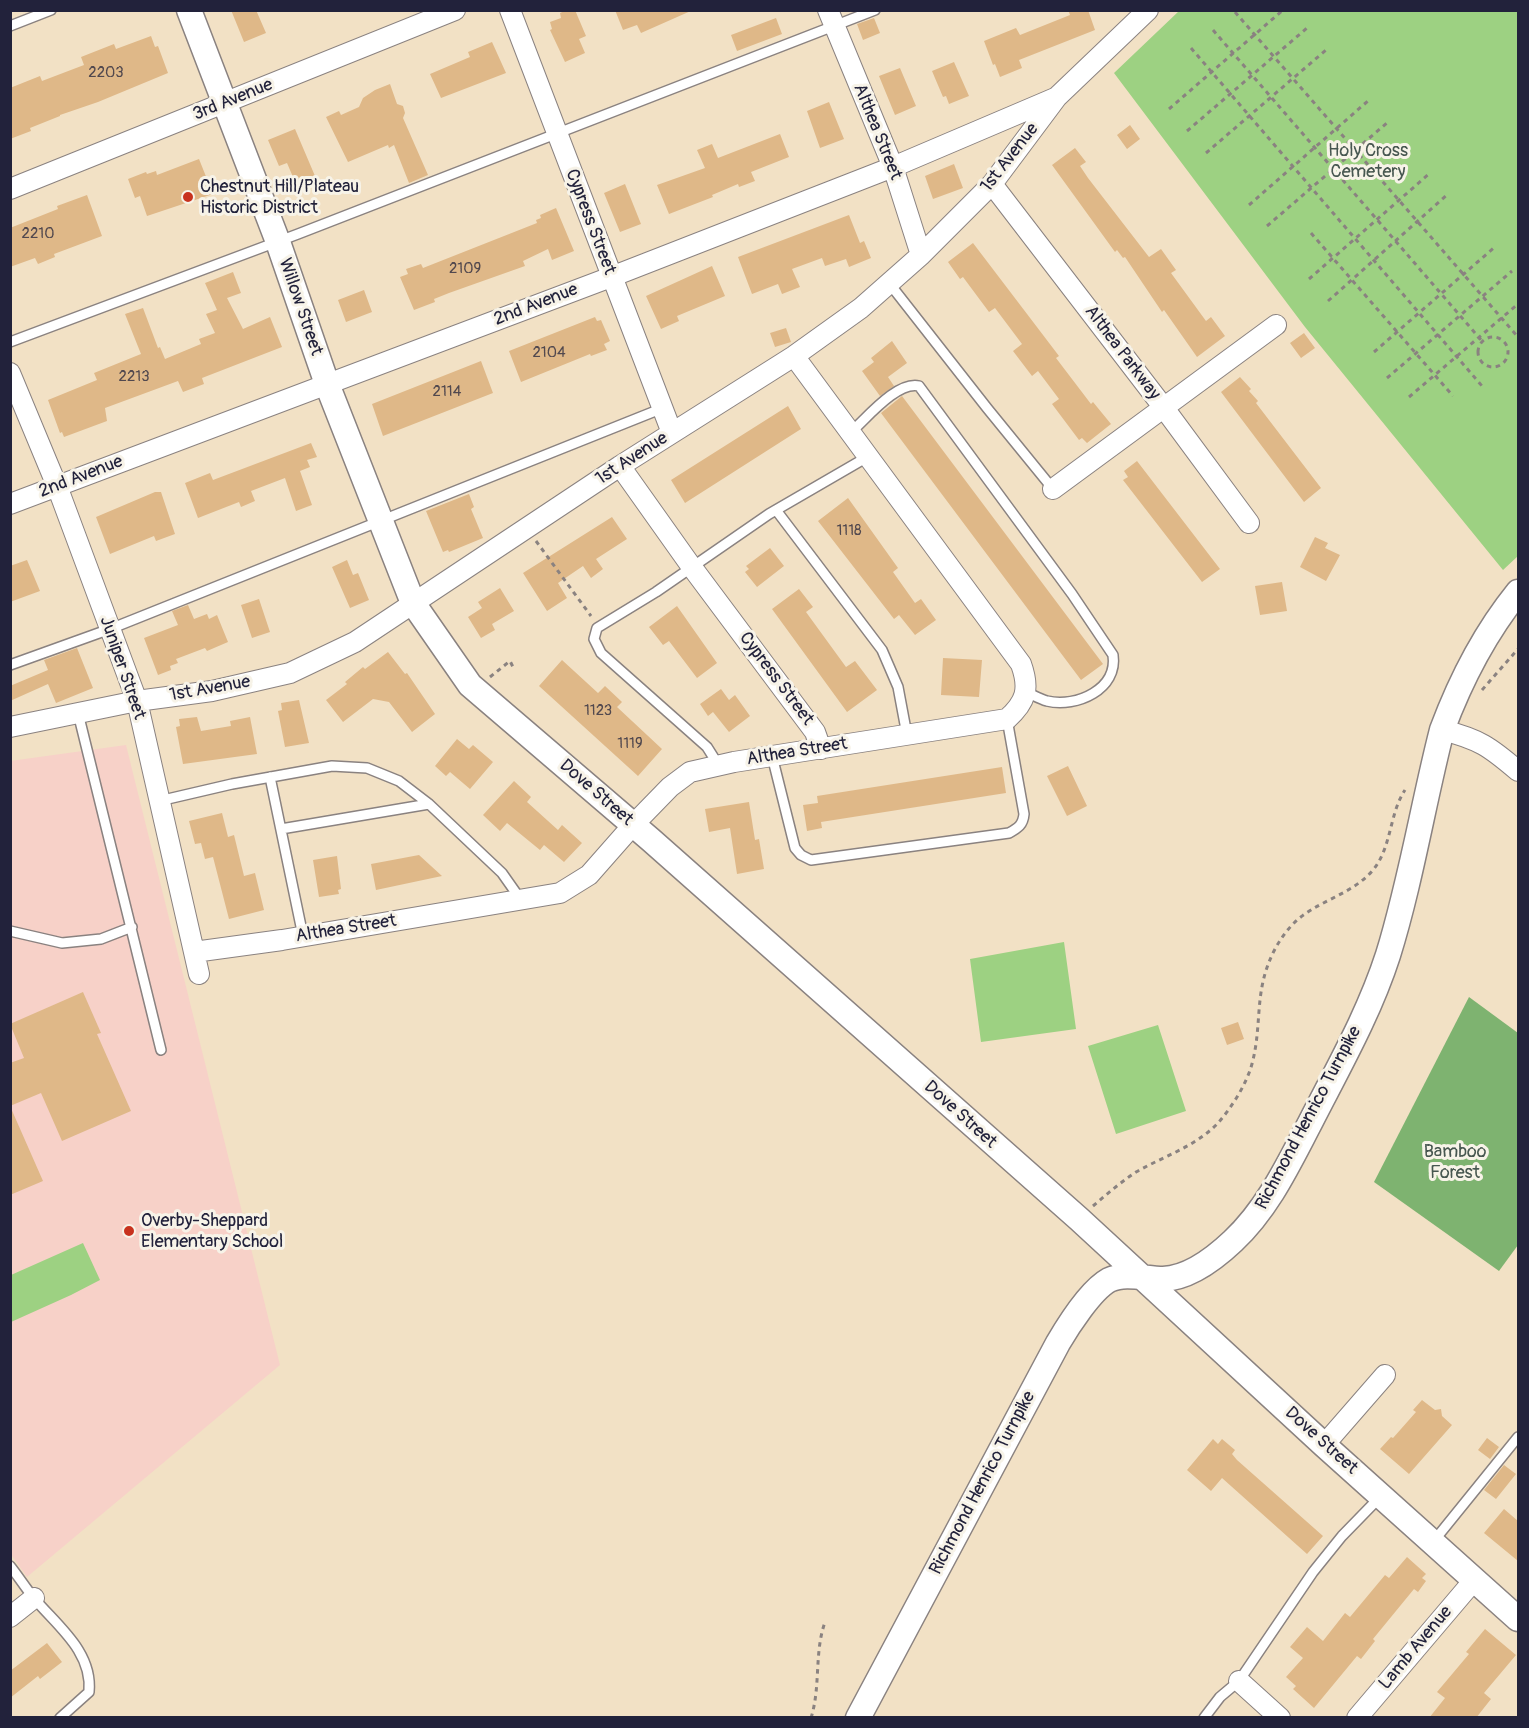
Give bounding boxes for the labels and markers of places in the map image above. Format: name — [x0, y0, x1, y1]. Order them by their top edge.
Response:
place label: Chestnut Hill/Plateau Historic District — [200, 176, 359, 219]
marker: Chestnut Hill/Plateau Historic District — [181, 190, 195, 204]
place label: Overby-Sheppard Elementary School — [141, 1210, 283, 1252]
marker: Overby-Sheppard Elementary School — [122, 1224, 136, 1238]

